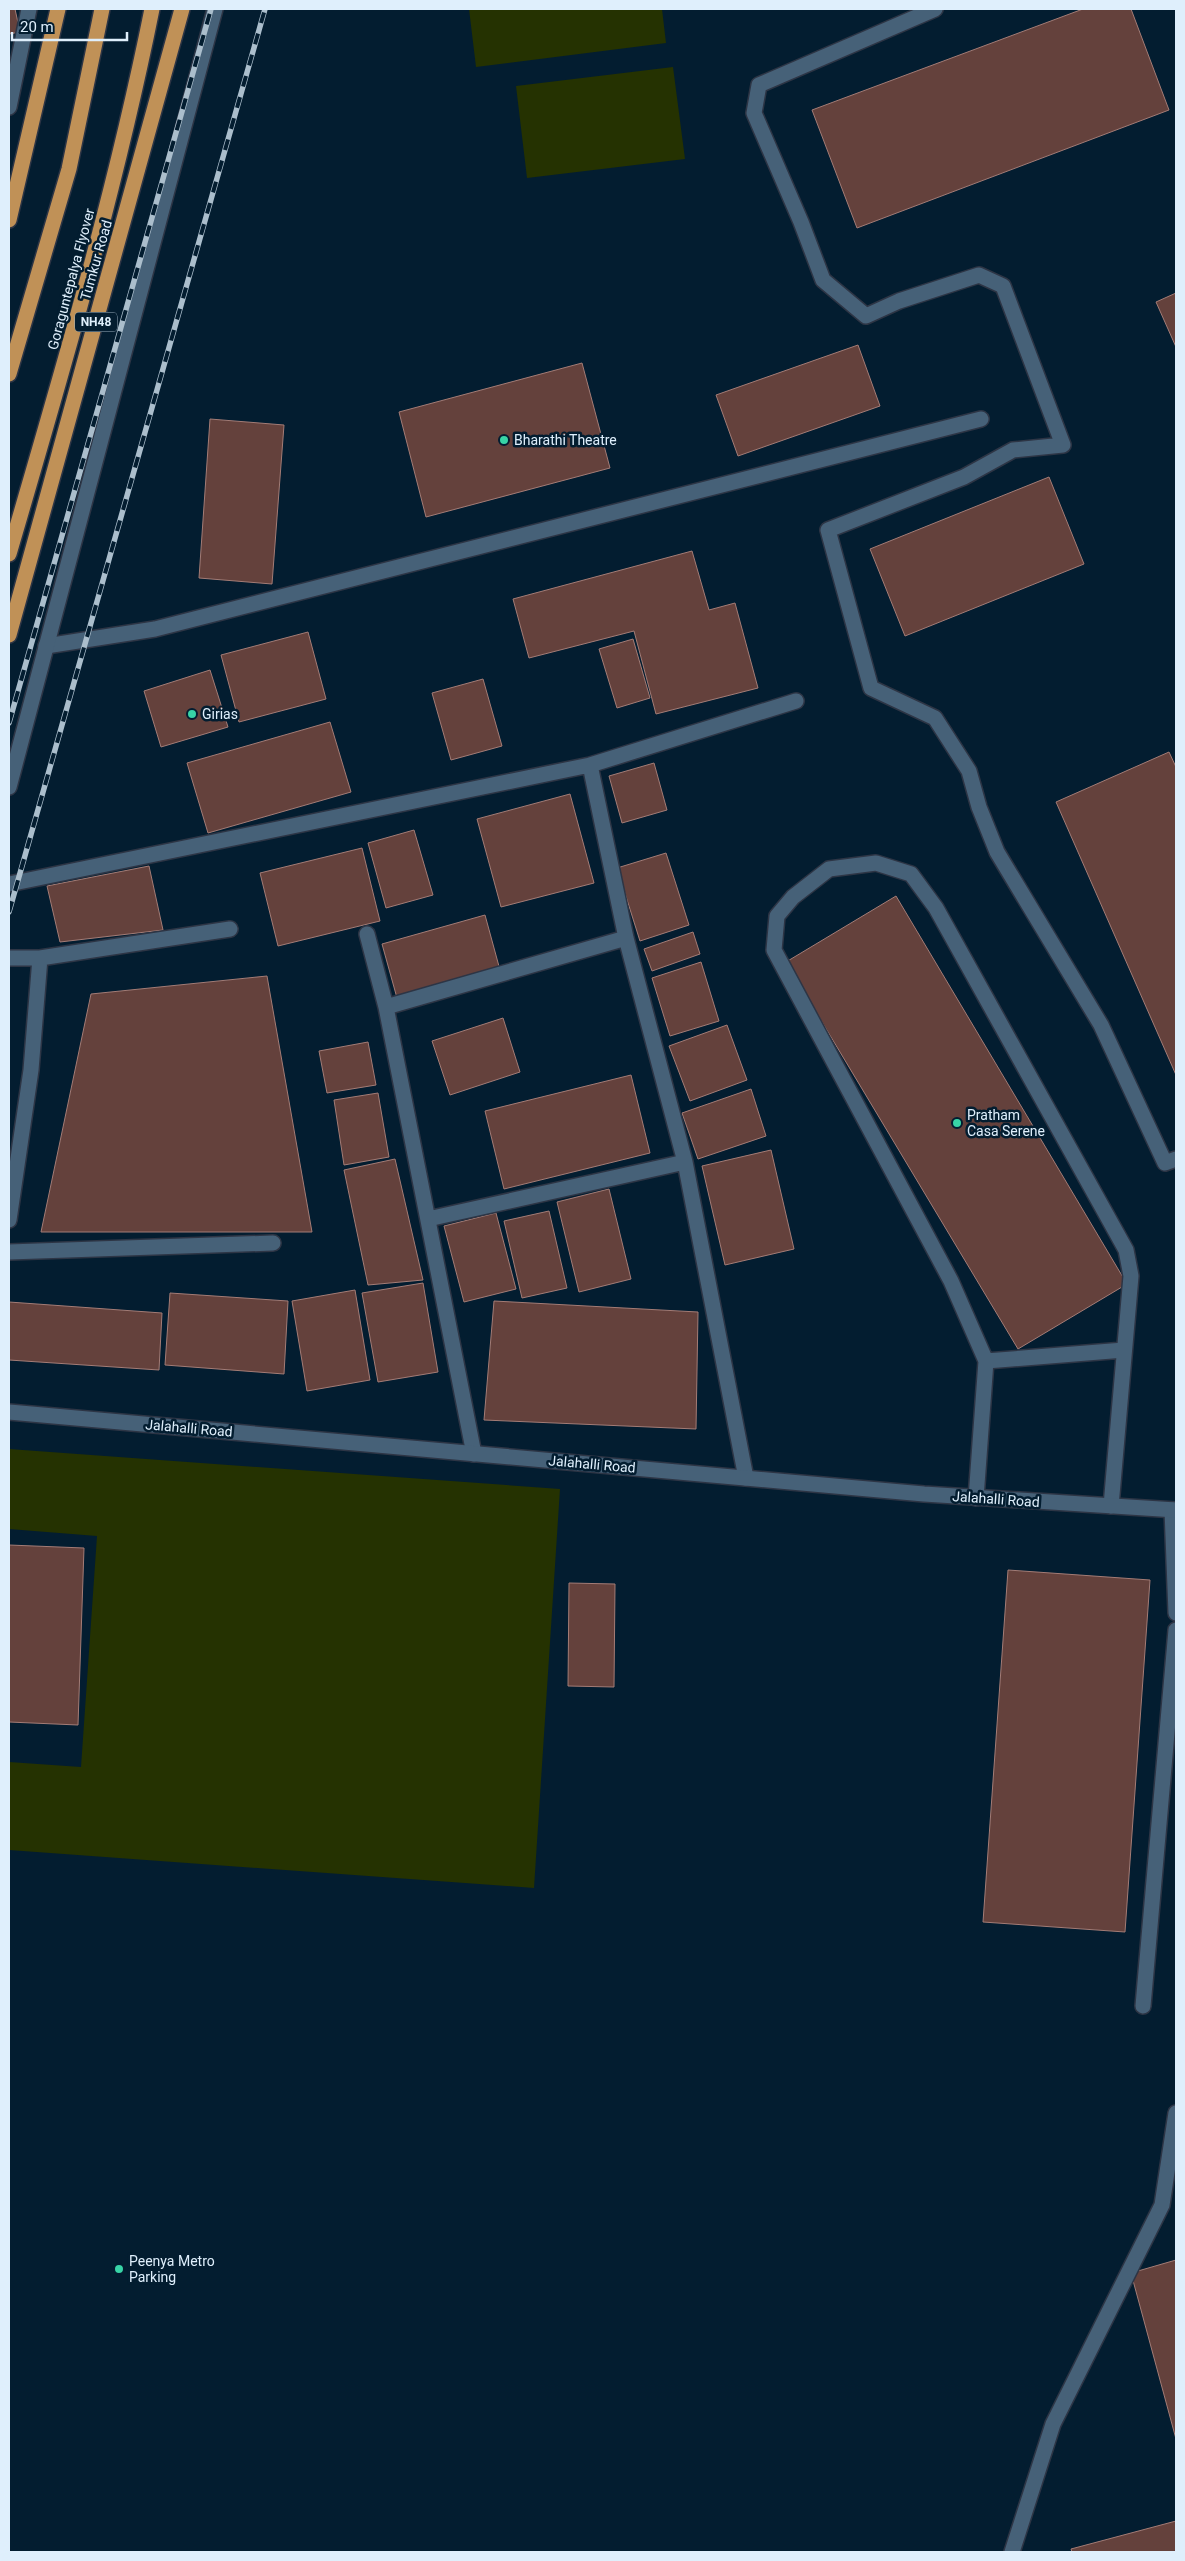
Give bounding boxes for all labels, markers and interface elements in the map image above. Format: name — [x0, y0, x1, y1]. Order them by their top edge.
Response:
scale bar — [12, 10, 128, 42]
text: 20 m — [20, 18, 54, 36]
street label: Goraguntepalya Flyover — [44, 206, 98, 352]
street label: Tumkur Road — [77, 218, 115, 302]
road number: NH48 — [75, 313, 117, 332]
place label: Bharathi Theatre — [514, 432, 617, 448]
marker: Bharathi Theatre — [498, 434, 510, 446]
place label: Girias — [202, 706, 238, 722]
marker: Girias — [186, 708, 198, 720]
place label: Pratham Casa Serene — [967, 1107, 1045, 1139]
marker: Pratham Casa Serene — [951, 1117, 963, 1129]
street label: Jalahalli Road — [145, 1416, 233, 1440]
street label: Jalahalli Road — [548, 1452, 636, 1476]
street label: Jalahalli Road — [952, 1488, 1040, 1510]
place label: Peenya Metro Parking — [129, 2253, 215, 2285]
marker: Peenya Metro Parking — [113, 2263, 125, 2275]

